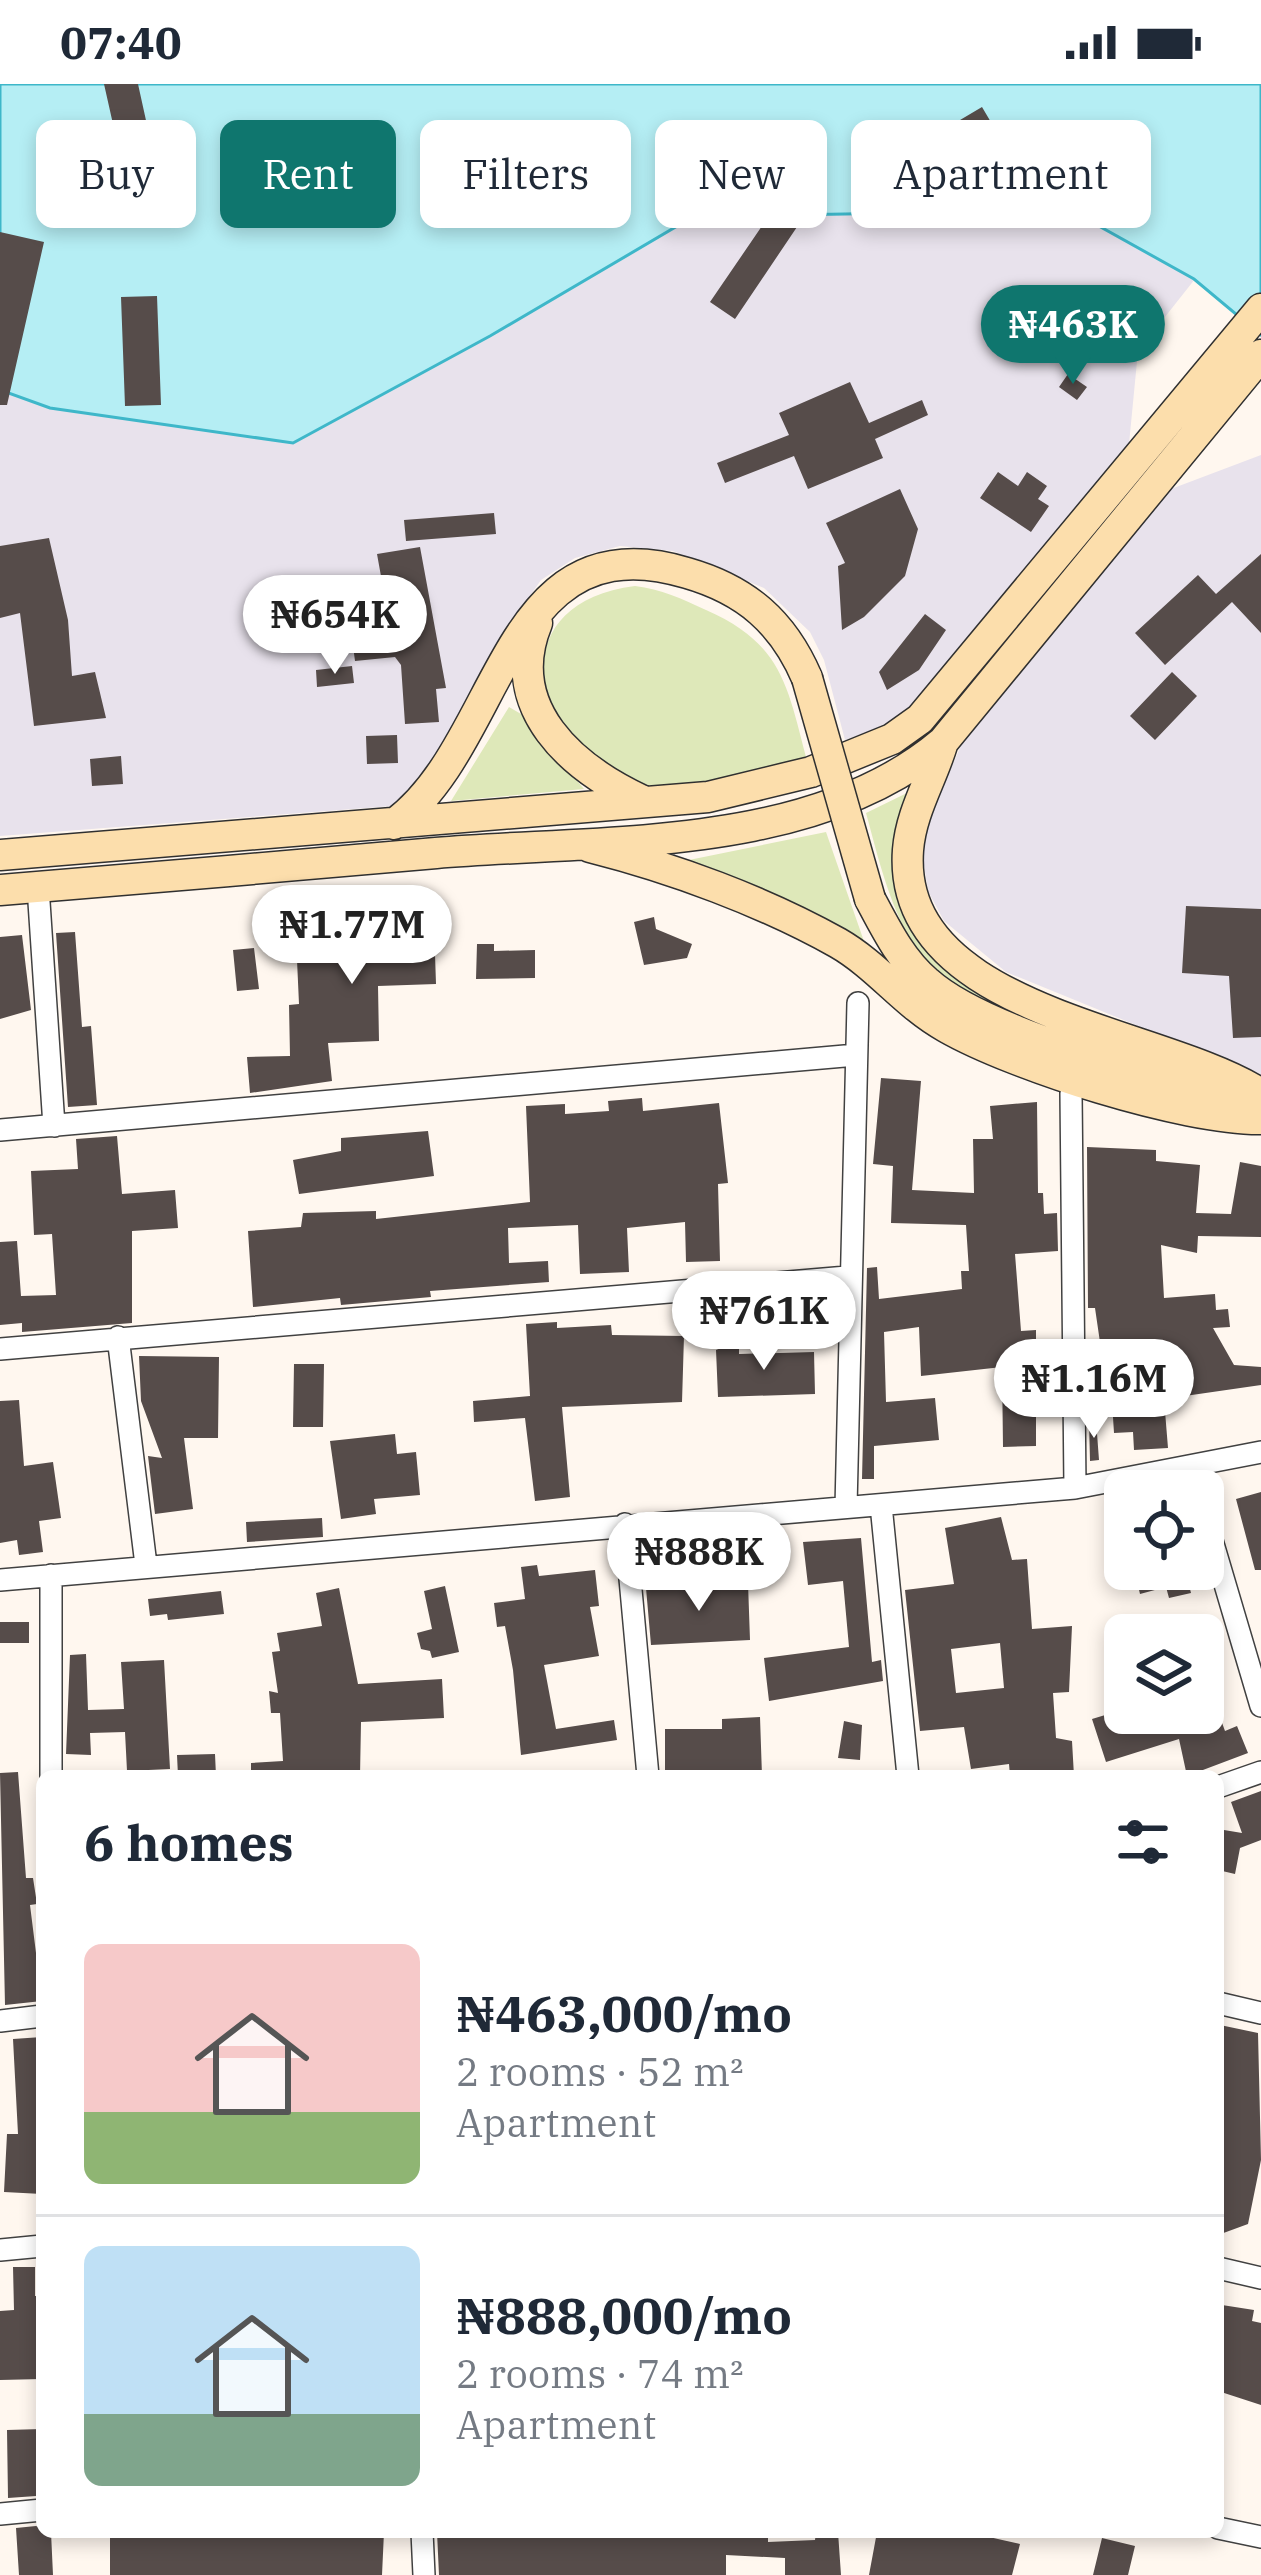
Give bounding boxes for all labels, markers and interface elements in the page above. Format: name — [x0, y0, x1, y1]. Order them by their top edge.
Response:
text: 07:40 — [60, 13, 182, 71]
chip: Buy — [36, 120, 196, 228]
chip: Rent — [220, 120, 396, 228]
chip: Filters — [420, 120, 631, 228]
chip: New — [655, 120, 827, 228]
chip: Apartment — [851, 120, 1151, 228]
pin: ₦463K — [989, 285, 1157, 387]
text: ₦463K — [1008, 298, 1138, 349]
pin: ₦654K — [251, 575, 419, 677]
text: ₦654K — [270, 588, 400, 639]
pin: ₦1.77M — [254, 885, 450, 987]
text: ₦1.77M — [279, 898, 425, 949]
pin: ₦761K — [680, 1271, 848, 1373]
text: ₦761K — [699, 1284, 829, 1335]
pin: ₦1.16M — [996, 1339, 1192, 1441]
text: ₦1.16M — [1021, 1352, 1167, 1403]
map controls — [1104, 1470, 1224, 1734]
button: locate — [1104, 1470, 1224, 1590]
pin: ₦888K — [615, 1512, 783, 1614]
text: ₦888K — [634, 1525, 764, 1576]
button: layers — [1104, 1614, 1224, 1734]
text: 6 homes — [84, 1809, 294, 1875]
icon: filters — [1110, 1809, 1176, 1875]
text: ₦463,000/mo — [456, 1980, 792, 2046]
icon: home — [180, 1992, 324, 2136]
text: 2 rooms · 52 m² — [456, 2046, 744, 2097]
text: Apartment — [456, 2097, 656, 2148]
text: ₦888,000/mo — [456, 2282, 792, 2348]
icon: home — [180, 2294, 324, 2438]
text: 2 rooms · 74 m² — [456, 2348, 744, 2399]
text: Apartment — [456, 2399, 656, 2450]

